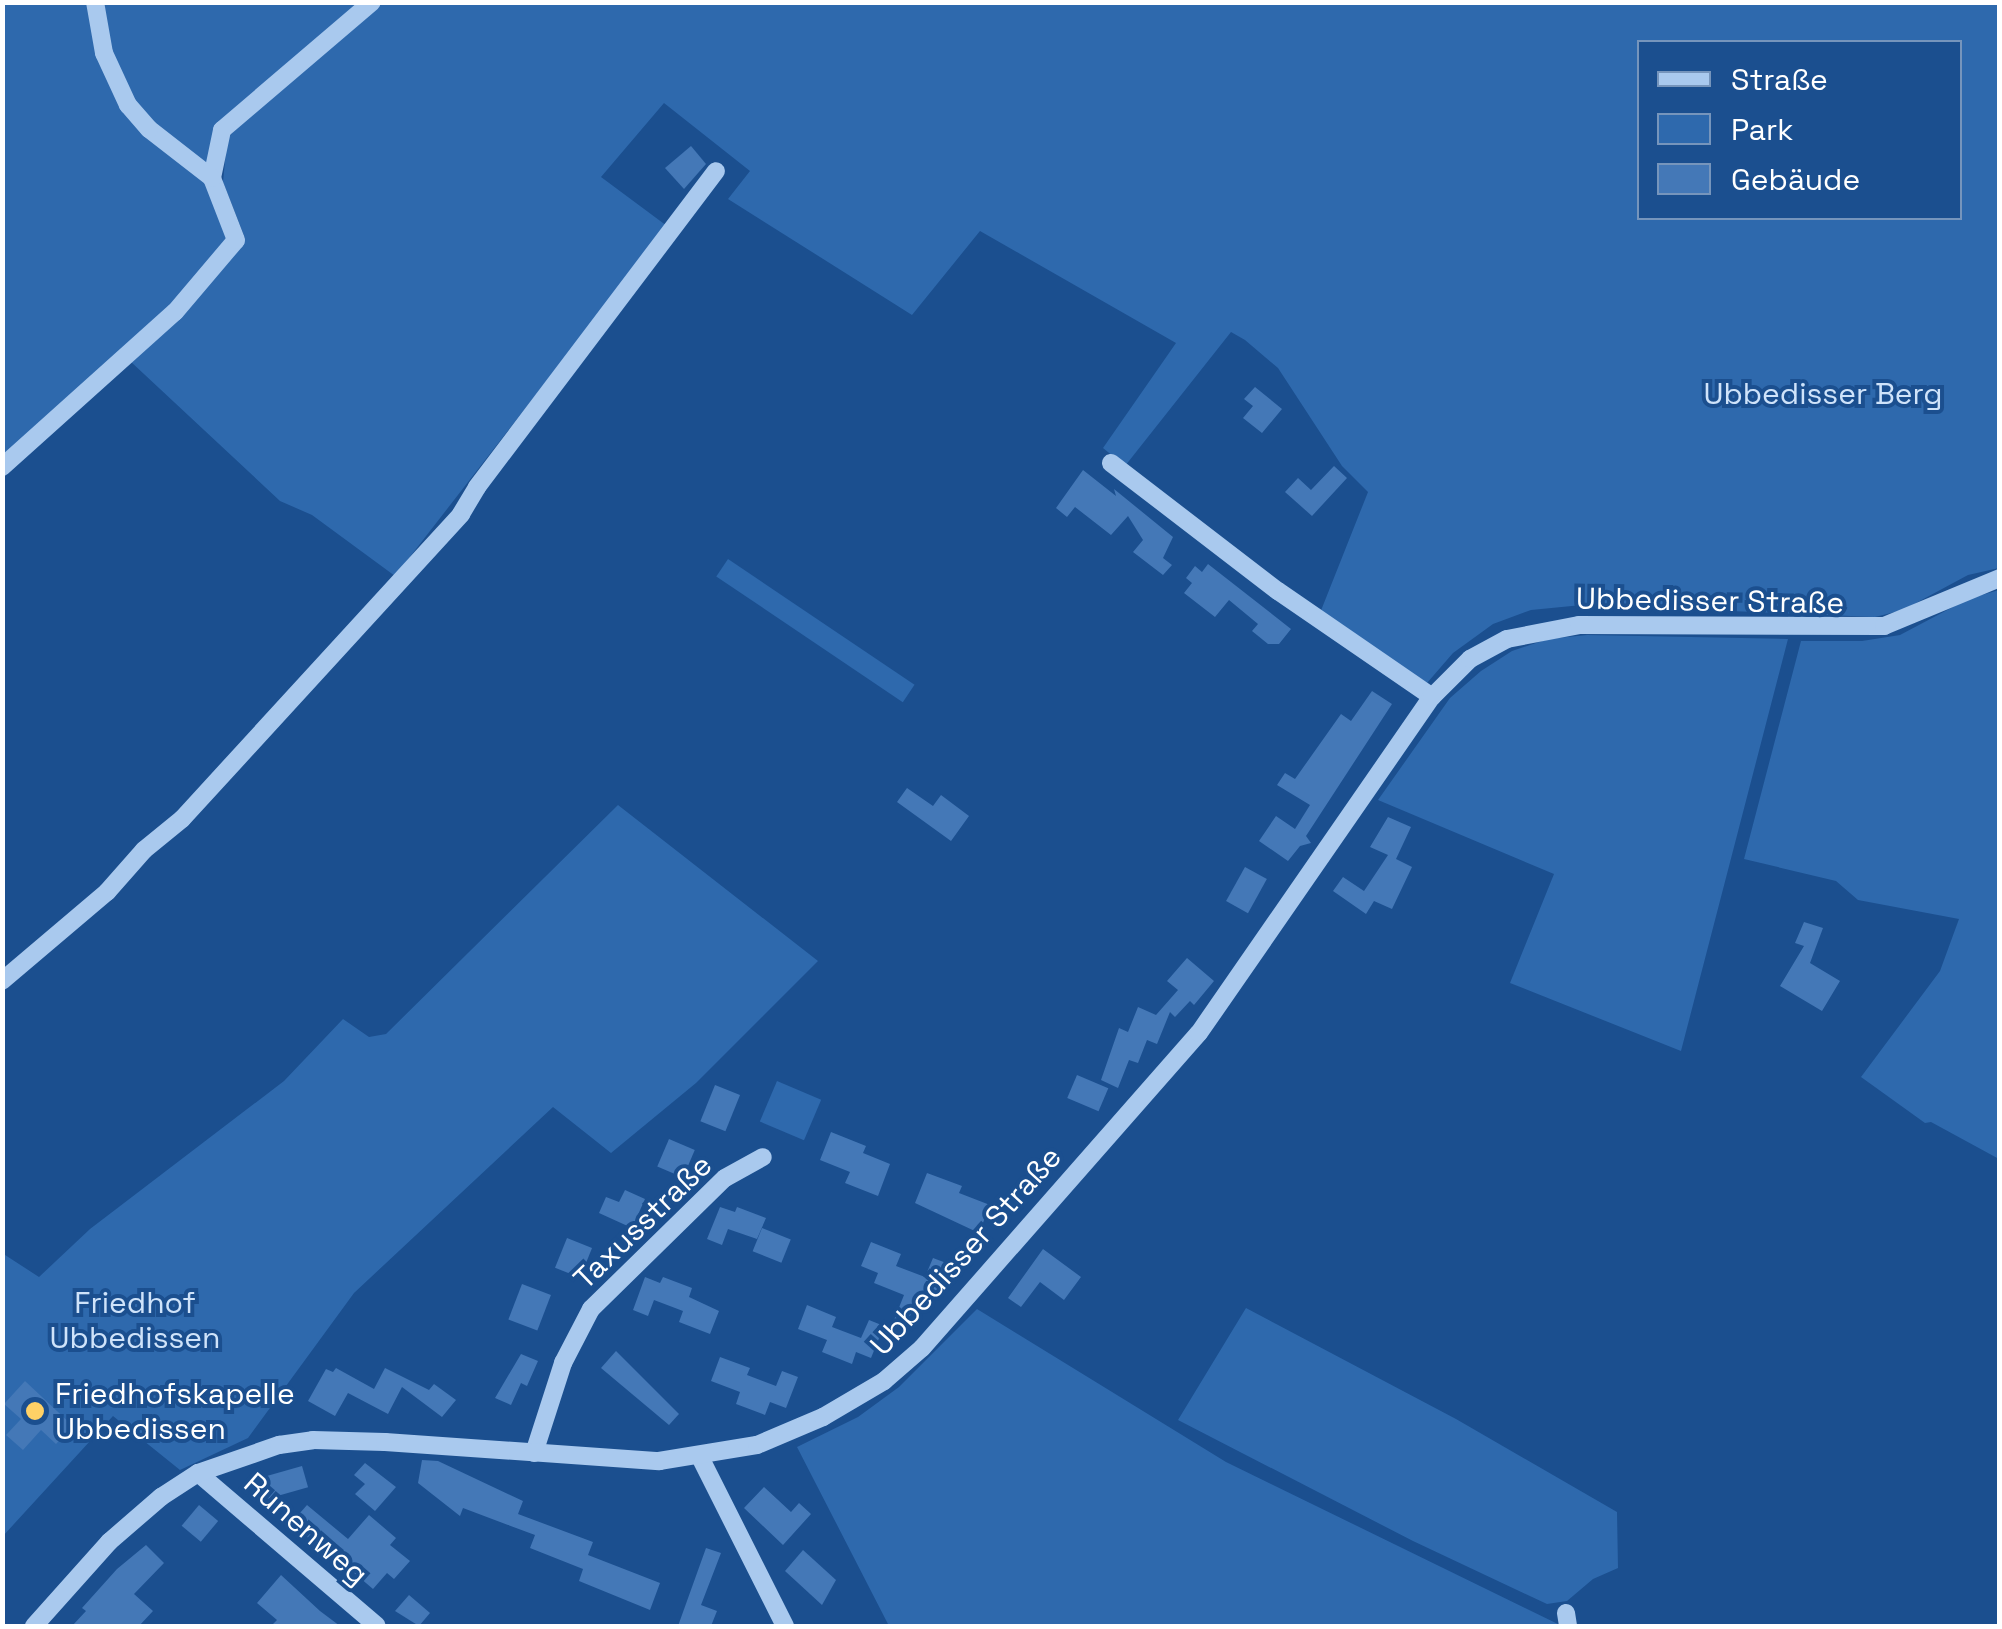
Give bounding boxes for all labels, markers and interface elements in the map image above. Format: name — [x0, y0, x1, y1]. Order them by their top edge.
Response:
legend — [1637, 40, 1962, 220]
text: Straße — [1731, 60, 1828, 99]
text: Park — [1731, 110, 1793, 149]
text: Gebäude — [1731, 160, 1860, 199]
park label: Ubbedisser Berg — [1703, 376, 1943, 412]
street label: Ubbedisser Straße — [1576, 581, 1844, 621]
street label: Ubbedisser Straße — [863, 1139, 1069, 1363]
street label: Taxusstraße — [566, 1147, 720, 1297]
park label: Friedhof Ubbedissen — [50, 1285, 220, 1356]
place label: Friedhofskapelle Ubbedissen — [55, 1376, 295, 1446]
marker: Friedhofskapelle Ubbedissen — [24, 1400, 46, 1422]
street label: Runenweg — [237, 1465, 375, 1593]

